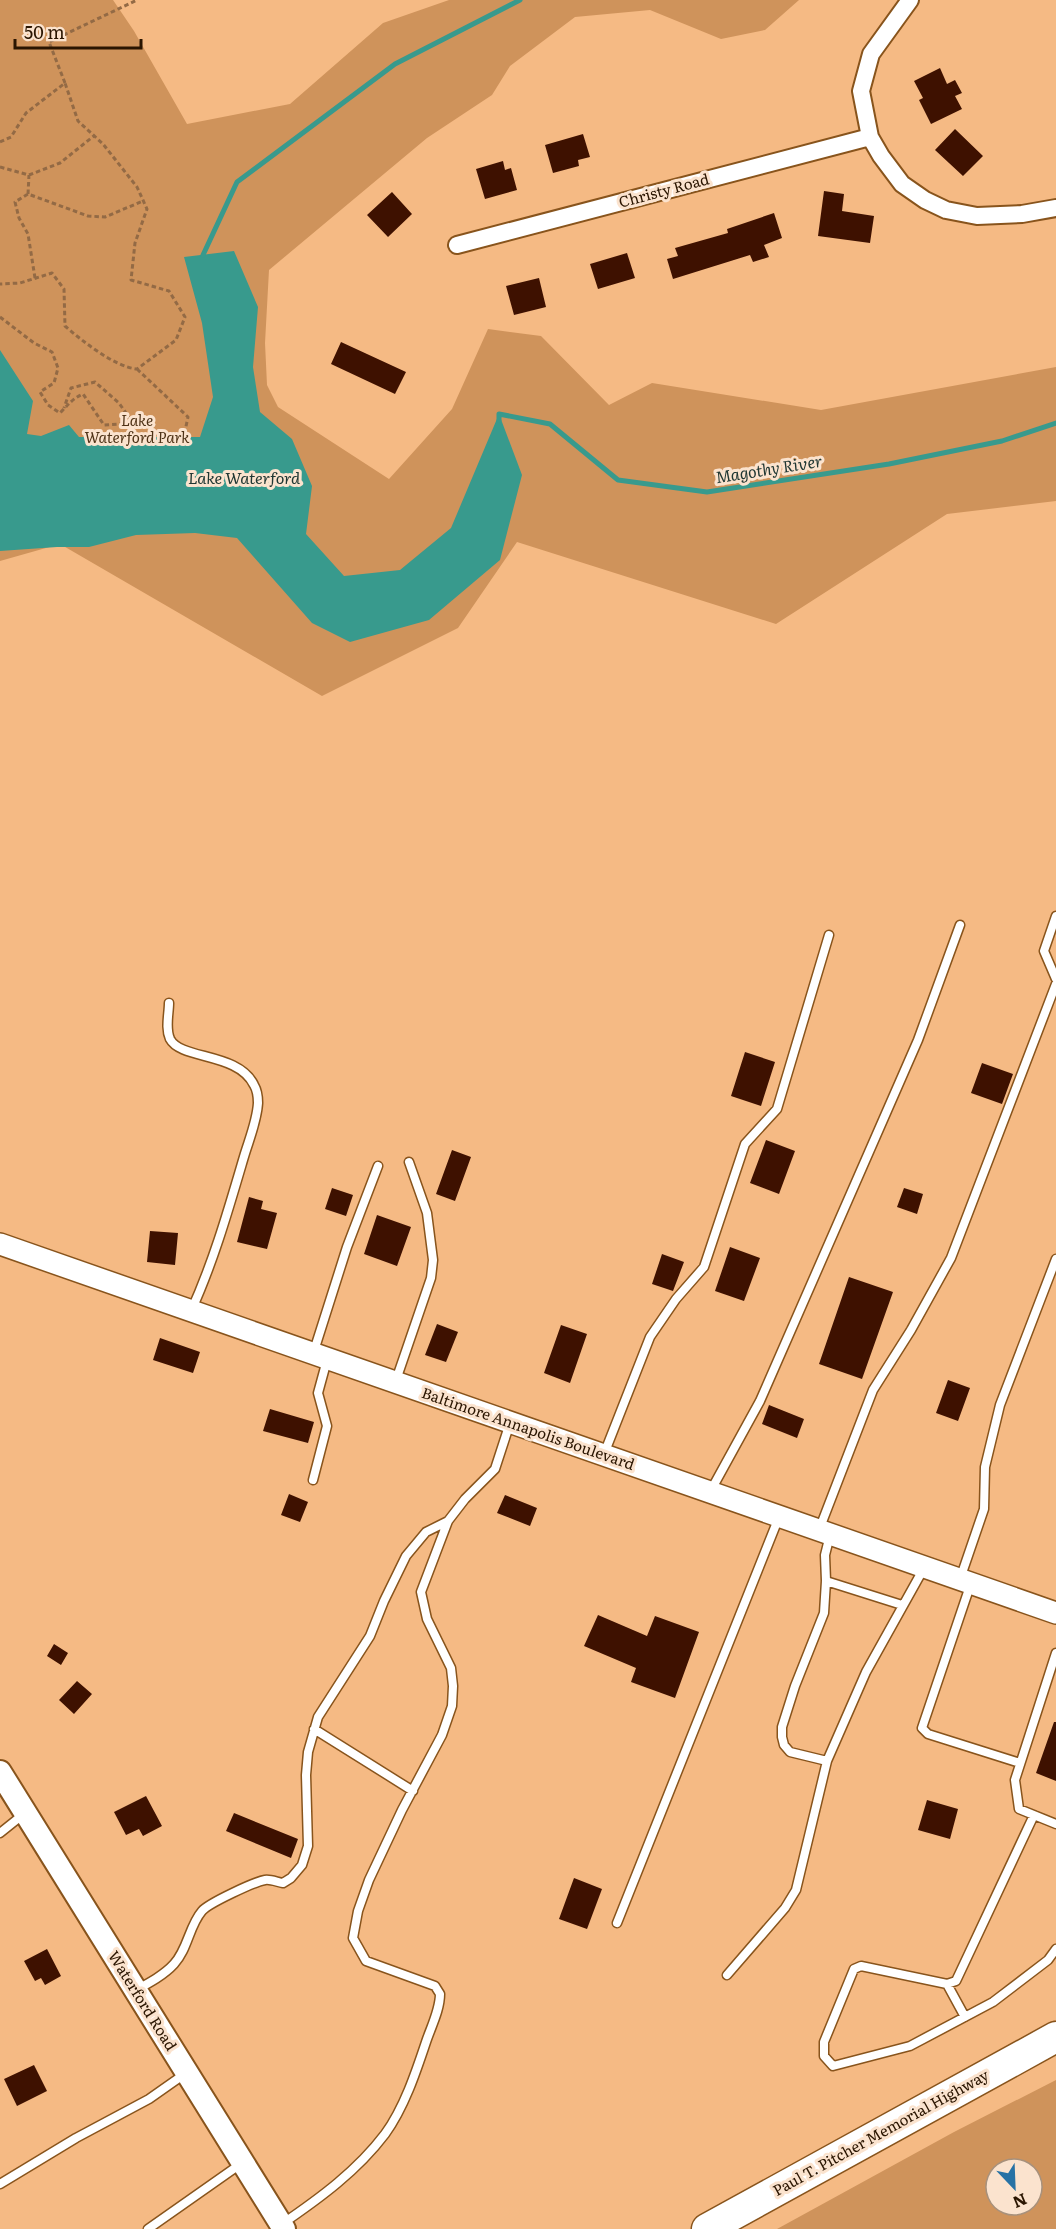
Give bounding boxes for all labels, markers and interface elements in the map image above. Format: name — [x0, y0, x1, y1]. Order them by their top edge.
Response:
scale bar — [15, 12, 141, 50]
text: 50 m — [24, 18, 65, 45]
street label: Christy Road — [616, 166, 711, 213]
park label: Lake Waterford Park — [85, 408, 190, 448]
water label: Magothy River — [714, 448, 824, 488]
water label: Lake Waterford — [188, 465, 301, 489]
street label: Baltimore Annapolis Boulevard — [419, 1380, 638, 1475]
street label: Waterford Road — [103, 1946, 183, 2055]
street label: Paul T. Pitcher Memorial Highway — [768, 2062, 993, 2201]
north arrow — [984, 2157, 1044, 2217]
text: N — [1009, 2188, 1031, 2215]

